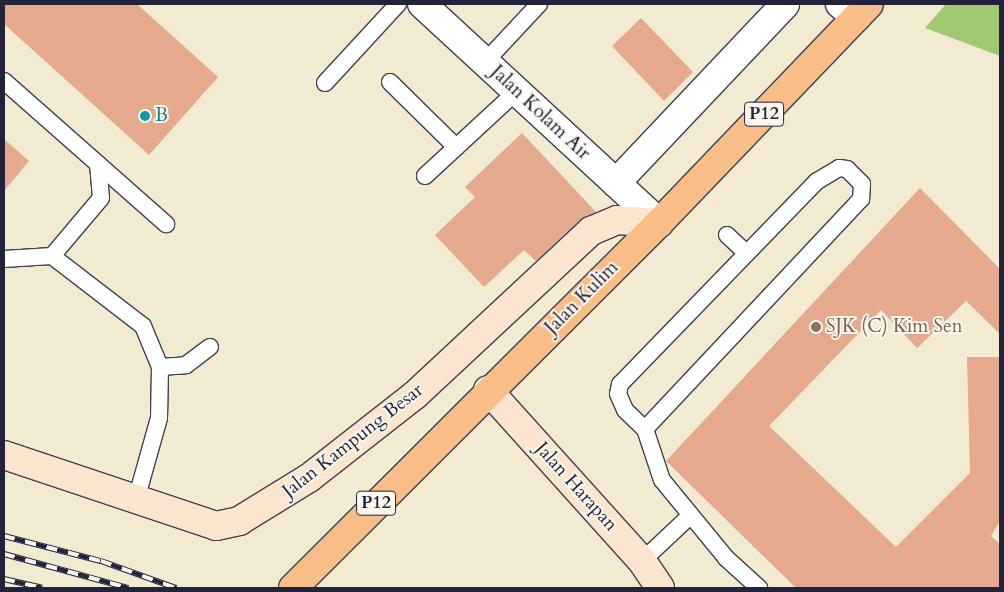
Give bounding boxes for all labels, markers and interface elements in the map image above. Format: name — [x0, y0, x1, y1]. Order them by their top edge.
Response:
street label: Jalan Kolam Air — [485, 61, 595, 165]
road number: P12 — [744, 98, 784, 130]
place label: B — [155, 105, 168, 127]
marker: B — [139, 110, 151, 122]
street label: Jalan Kulim — [541, 257, 623, 339]
place label: SJK (C) Kim Sen — [826, 316, 962, 338]
marker: SJK (C) Kim Sen — [810, 321, 822, 333]
street label: Jalan Kampung Besar — [278, 379, 428, 503]
street label: Jalan Harapan — [530, 438, 622, 536]
road number: P12 — [356, 488, 396, 518]

